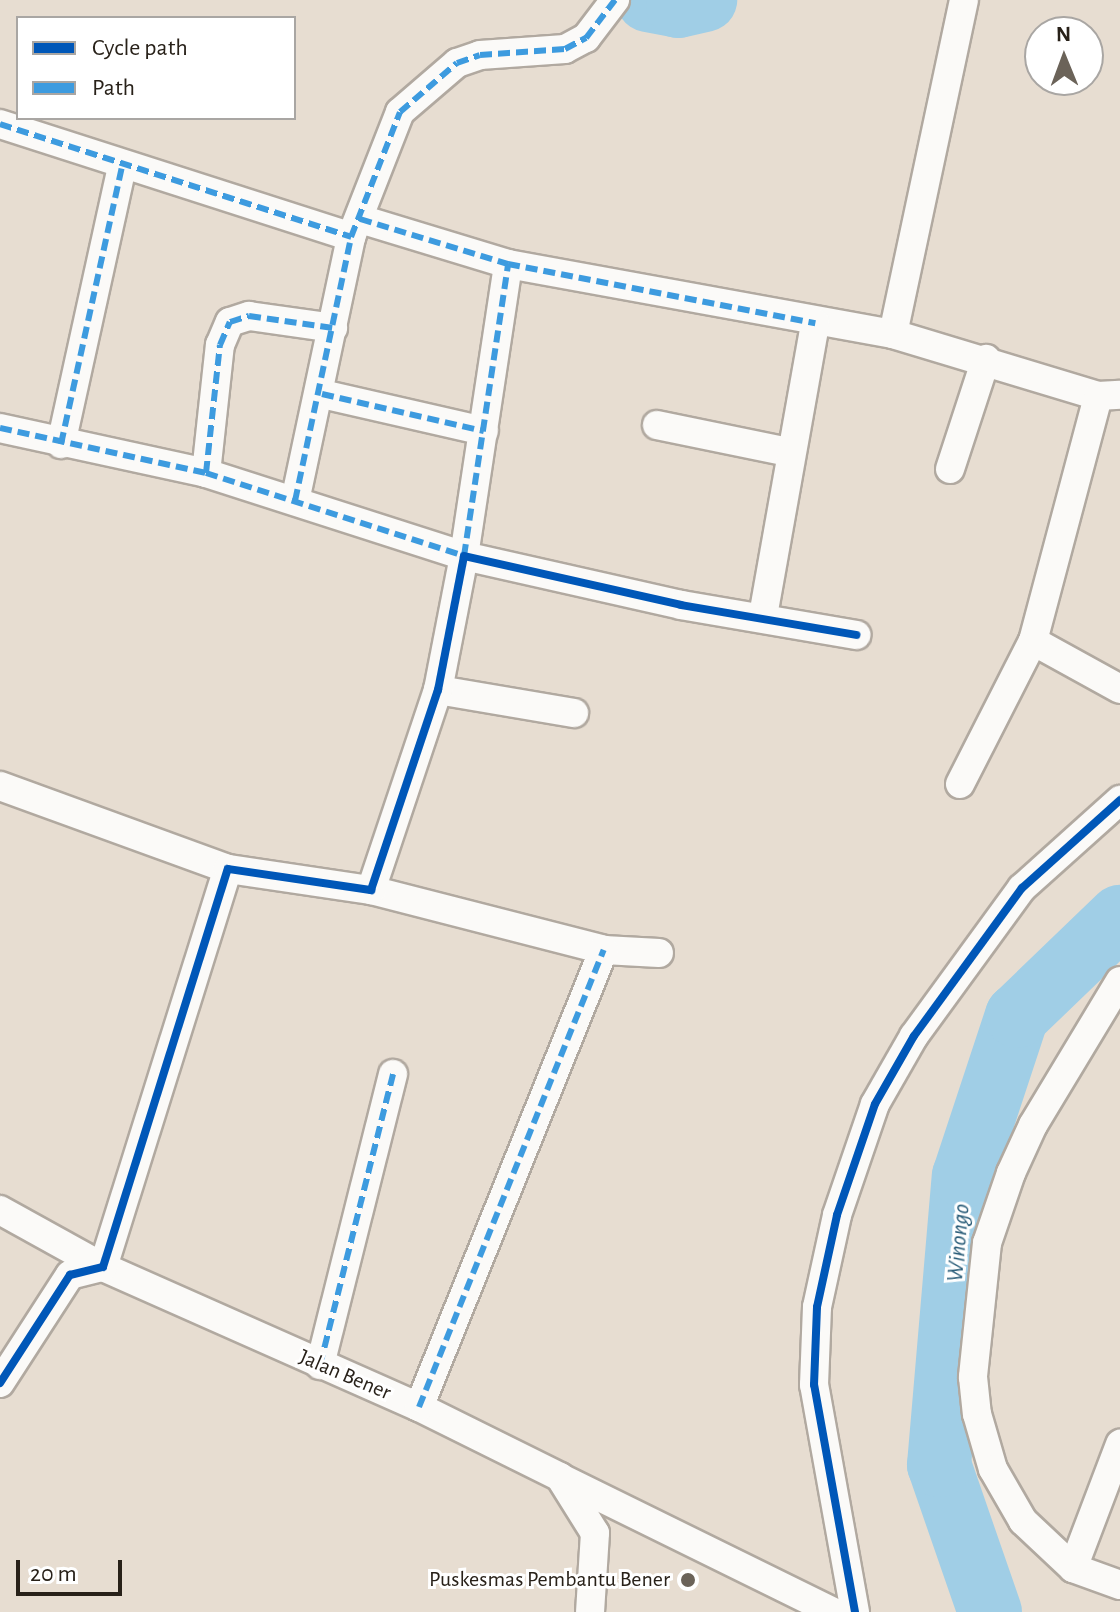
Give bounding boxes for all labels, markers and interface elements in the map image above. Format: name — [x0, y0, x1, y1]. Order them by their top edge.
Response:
legend — [16, 16, 296, 120]
north arrow — [1024, 16, 1104, 96]
text: N — [1056, 23, 1071, 45]
text: Cycle path — [92, 36, 188, 60]
text: Path — [92, 76, 135, 100]
water label: Winongo — [941, 1203, 977, 1283]
street label: Jalan Bener — [295, 1344, 395, 1406]
scale bar — [20, 1544, 126, 1594]
text: 20 m — [30, 1562, 77, 1586]
place label: Puskesmas Pembantu Bener — [429, 1567, 670, 1593]
marker: Puskesmas Pembantu Bener — [677, 1569, 699, 1591]

